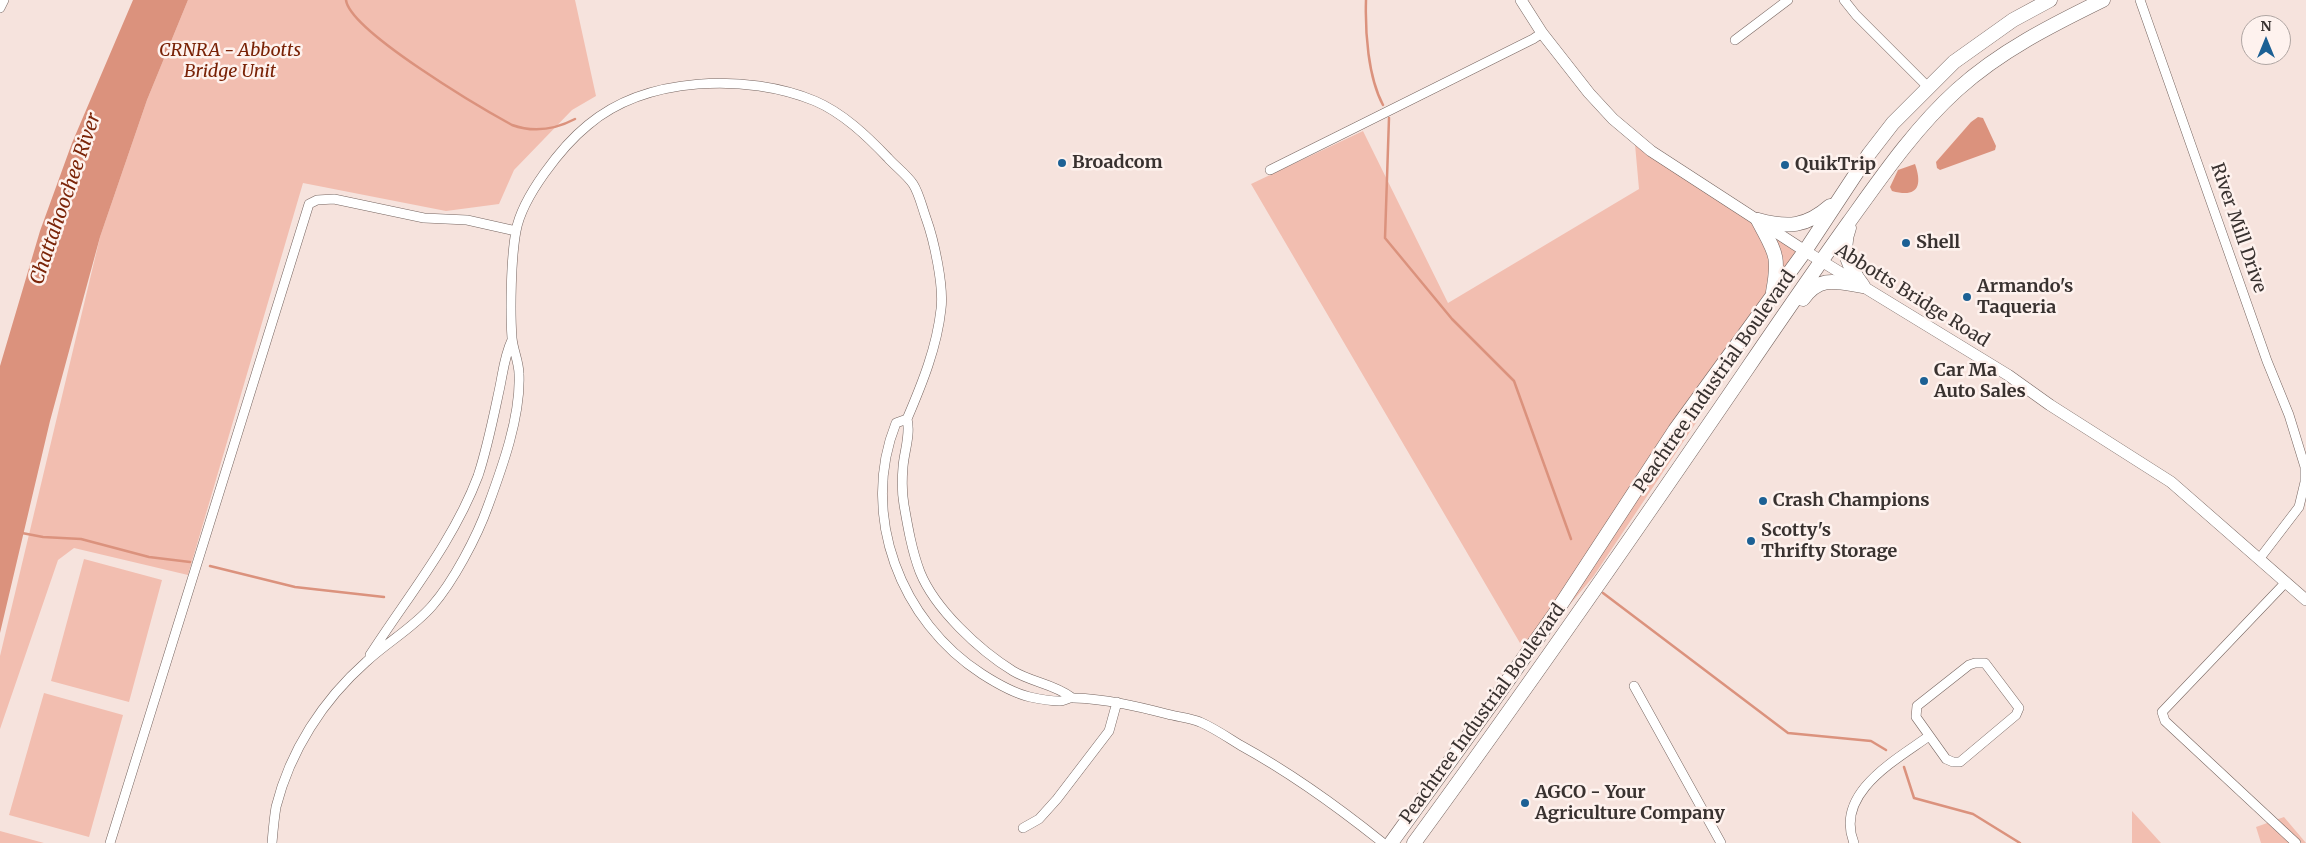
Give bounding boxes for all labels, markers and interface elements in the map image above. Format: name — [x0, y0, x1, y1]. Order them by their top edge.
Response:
north arrow — [2241, 15, 2291, 65]
text: N — [2260, 17, 2272, 35]
park label: CRNRA - Abbotts Bridge Unit — [159, 40, 301, 82]
water label: Chattahoochee River — [26, 110, 106, 288]
place label: Broadcom — [1072, 152, 1163, 174]
place label: QuikTrip — [1795, 154, 1876, 176]
marker: Broadcom — [1056, 157, 1068, 169]
marker: QuikTrip — [1779, 159, 1791, 171]
street label: River Mill Drive — [2206, 160, 2270, 296]
place label: Shell — [1916, 232, 1960, 254]
marker: Shell — [1900, 237, 1912, 249]
street label: Abbotts Bridge Road — [1831, 240, 1993, 352]
street label: Peachtree Industrial Boulevard — [1630, 267, 1800, 497]
place label: Armando's Taqueria — [1977, 276, 2073, 318]
marker: Armando's Taqueria — [1961, 291, 1973, 303]
place label: Car Ma Auto Sales — [1934, 360, 2026, 402]
marker: Car Ma Auto Sales — [1918, 375, 1930, 387]
place label: Crash Champions — [1773, 490, 1930, 512]
marker: Crash Champions — [1757, 495, 1769, 507]
place label: Scotty's Thrifty Storage — [1761, 520, 1897, 562]
marker: Scotty's Thrifty Storage — [1745, 535, 1757, 547]
street label: Peachtree Industrial Boulevard — [1396, 600, 1570, 828]
place label: AGCO - Your Agriculture Company — [1535, 782, 1725, 824]
marker: AGCO - Your Agriculture Company — [1519, 797, 1531, 809]

